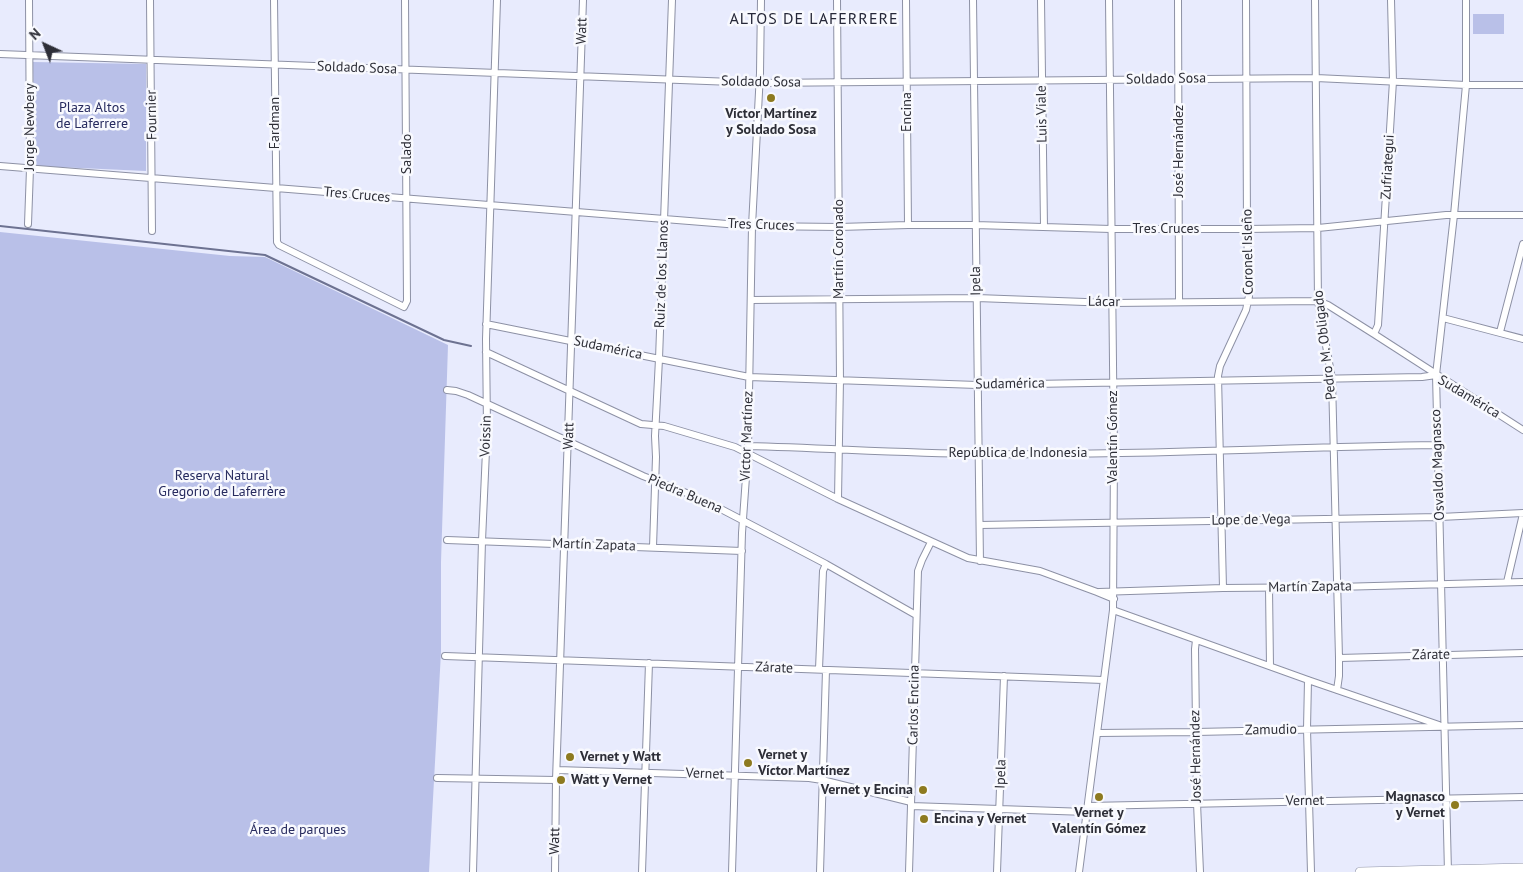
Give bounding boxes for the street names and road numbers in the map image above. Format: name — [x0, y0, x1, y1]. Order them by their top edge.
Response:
street label: Watt — [573, 17, 591, 45]
street label: Soldado Sosa — [317, 58, 397, 78]
street label: Soldado Sosa — [1126, 70, 1206, 88]
street label: Soldado Sosa — [721, 73, 801, 91]
street label: Jorge Newbery — [22, 83, 38, 171]
street label: Luis Viale — [1033, 85, 1051, 143]
street label: Fournier — [143, 90, 161, 140]
street label: Encina — [899, 92, 915, 132]
street label: Fardman — [267, 97, 283, 149]
street label: José Hernández — [1171, 105, 1187, 197]
street label: Salado — [399, 134, 415, 174]
street label: Zufriategui — [1378, 134, 1398, 200]
street label: Tres Cruces — [323, 184, 391, 206]
street label: Martín Coronado — [831, 199, 847, 299]
street label: Coronel Isleño — [1239, 209, 1257, 295]
street label: Tres Cruces — [727, 215, 795, 235]
street label: Ruiz de los Llanos — [652, 220, 672, 328]
street label: Tres Cruces — [1133, 221, 1199, 237]
street label: Ipela — [967, 266, 985, 296]
street label: Pedro M. Obligado — [1310, 289, 1340, 401]
street label: Lácar — [1088, 293, 1120, 311]
street label: Sudamérica — [572, 333, 644, 363]
street label: Sudamérica — [1435, 372, 1503, 422]
street label: Sudamérica — [975, 375, 1045, 393]
street label: Víctor Martínez — [737, 390, 757, 482]
street label: Valentín Gómez — [1105, 390, 1121, 484]
street label: Osvaldo Magnasco — [1428, 409, 1448, 521]
street label: Voissin — [477, 415, 495, 457]
street label: Watt — [560, 422, 578, 450]
street label: República de Indonesia — [949, 445, 1087, 461]
street label: Piedra Buena — [645, 471, 725, 517]
street label: Lope de Vega — [1211, 511, 1291, 529]
street label: Martín Zapata — [552, 535, 636, 555]
street label: Martín Zapata — [1268, 578, 1352, 596]
street label: Zárate — [1412, 646, 1450, 664]
street label: Zárate — [755, 659, 793, 677]
street label: Carlos Encina — [905, 665, 923, 745]
street label: José Hernández — [1187, 710, 1205, 802]
street label: Zamudio — [1245, 721, 1297, 739]
street label: Ipela — [992, 759, 1010, 789]
street label: Vernet — [685, 765, 725, 783]
street label: Vernet — [1286, 792, 1324, 810]
street label: Watt — [546, 827, 564, 855]

